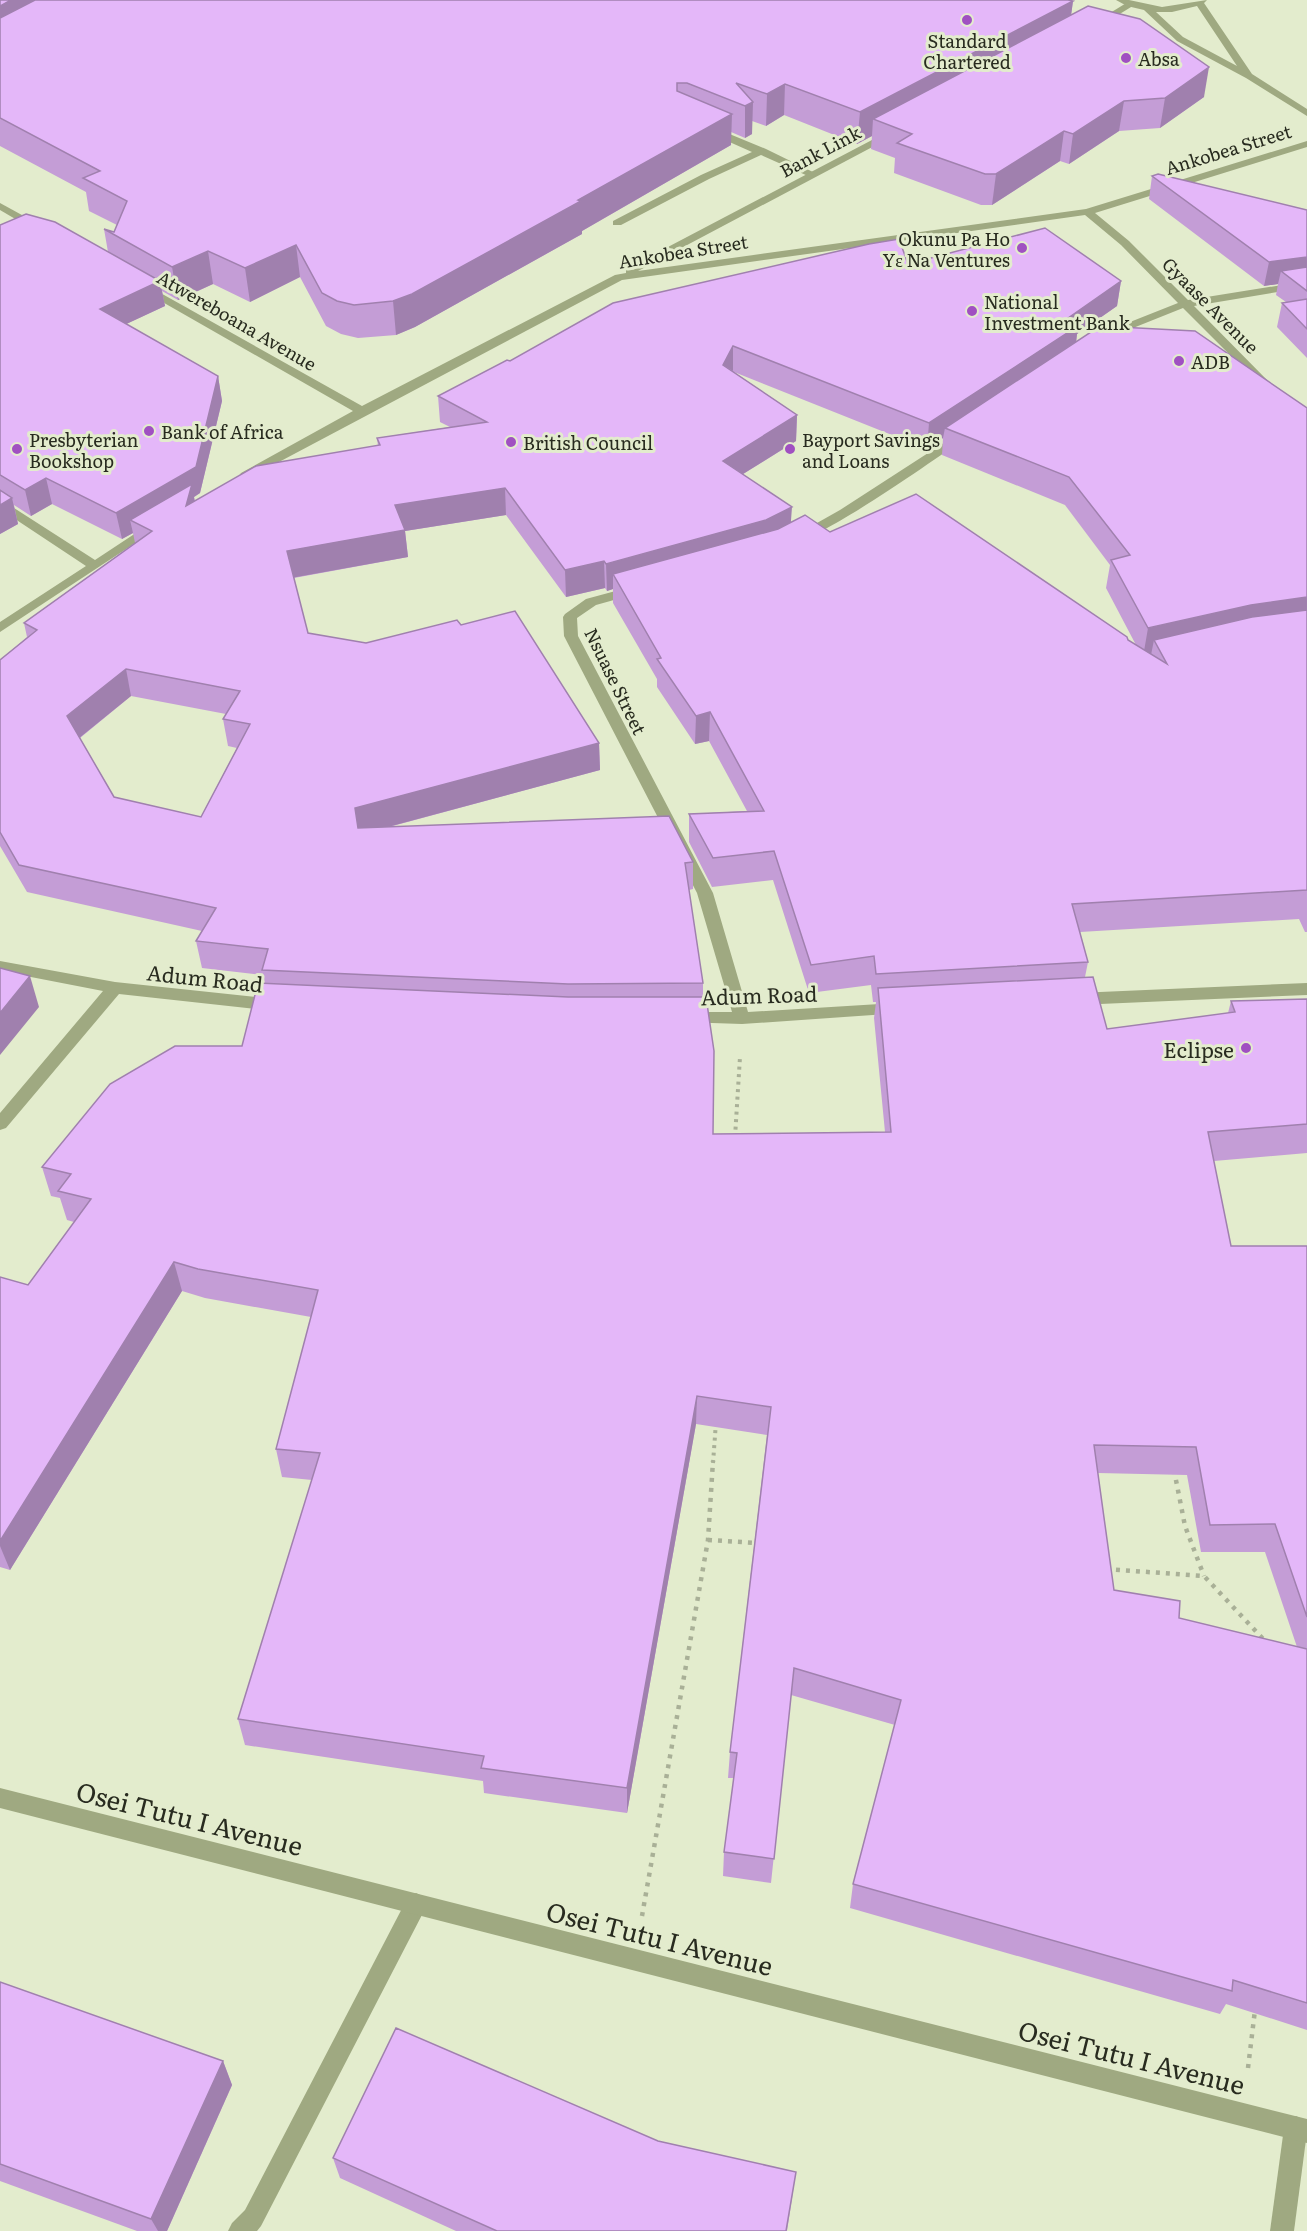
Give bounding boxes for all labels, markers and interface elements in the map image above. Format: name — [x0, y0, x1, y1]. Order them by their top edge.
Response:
marker: Standard Chartered — [960, 13, 974, 27]
place label: Standard Chartered — [923, 27, 1011, 75]
place label: Absa — [1138, 45, 1180, 72]
marker: Absa — [1119, 51, 1133, 65]
street label: Ankobea Street — [1162, 117, 1295, 181]
street label: Bank Link — [775, 118, 866, 184]
place label: Okunu Pa Ho Yɛ Na Ventures — [882, 225, 1010, 273]
street label: Ankobea Street — [616, 227, 750, 275]
marker: Okunu Pa Ho Yɛ Na Ventures — [1015, 241, 1029, 255]
street label: Gyaase Avenue — [1157, 251, 1265, 359]
street label: Atwereboana Avenue — [152, 263, 322, 377]
place label: National Investment Bank — [984, 288, 1131, 336]
marker: National Investment Bank — [965, 304, 979, 318]
place label: ADB — [1191, 348, 1230, 375]
marker: ADB — [1172, 354, 1186, 368]
place label: Bank of Africa — [161, 418, 284, 445]
marker: Bank of Africa — [142, 424, 156, 438]
place label: Presbyterian Bookshop — [29, 426, 138, 474]
place label: Bayport Savings and Loans — [802, 426, 940, 474]
place label: British Council — [523, 429, 653, 456]
marker: British Council — [504, 435, 518, 449]
marker: Presbyterian Bookshop — [10, 442, 24, 456]
marker: Bayport Savings and Loans — [783, 442, 797, 456]
street label: Nsuase Street — [578, 623, 654, 740]
street label: Adum Road — [145, 955, 265, 999]
street label: Adum Road — [700, 976, 818, 1012]
place label: Eclipse — [1163, 1033, 1234, 1064]
marker: Eclipse — [1239, 1041, 1253, 1055]
street label: Osei Tutu I Avenue — [73, 1770, 307, 1864]
street label: Osei Tutu I Avenue — [543, 1890, 777, 1984]
street label: Osei Tutu I Avenue — [1015, 2009, 1249, 2103]

